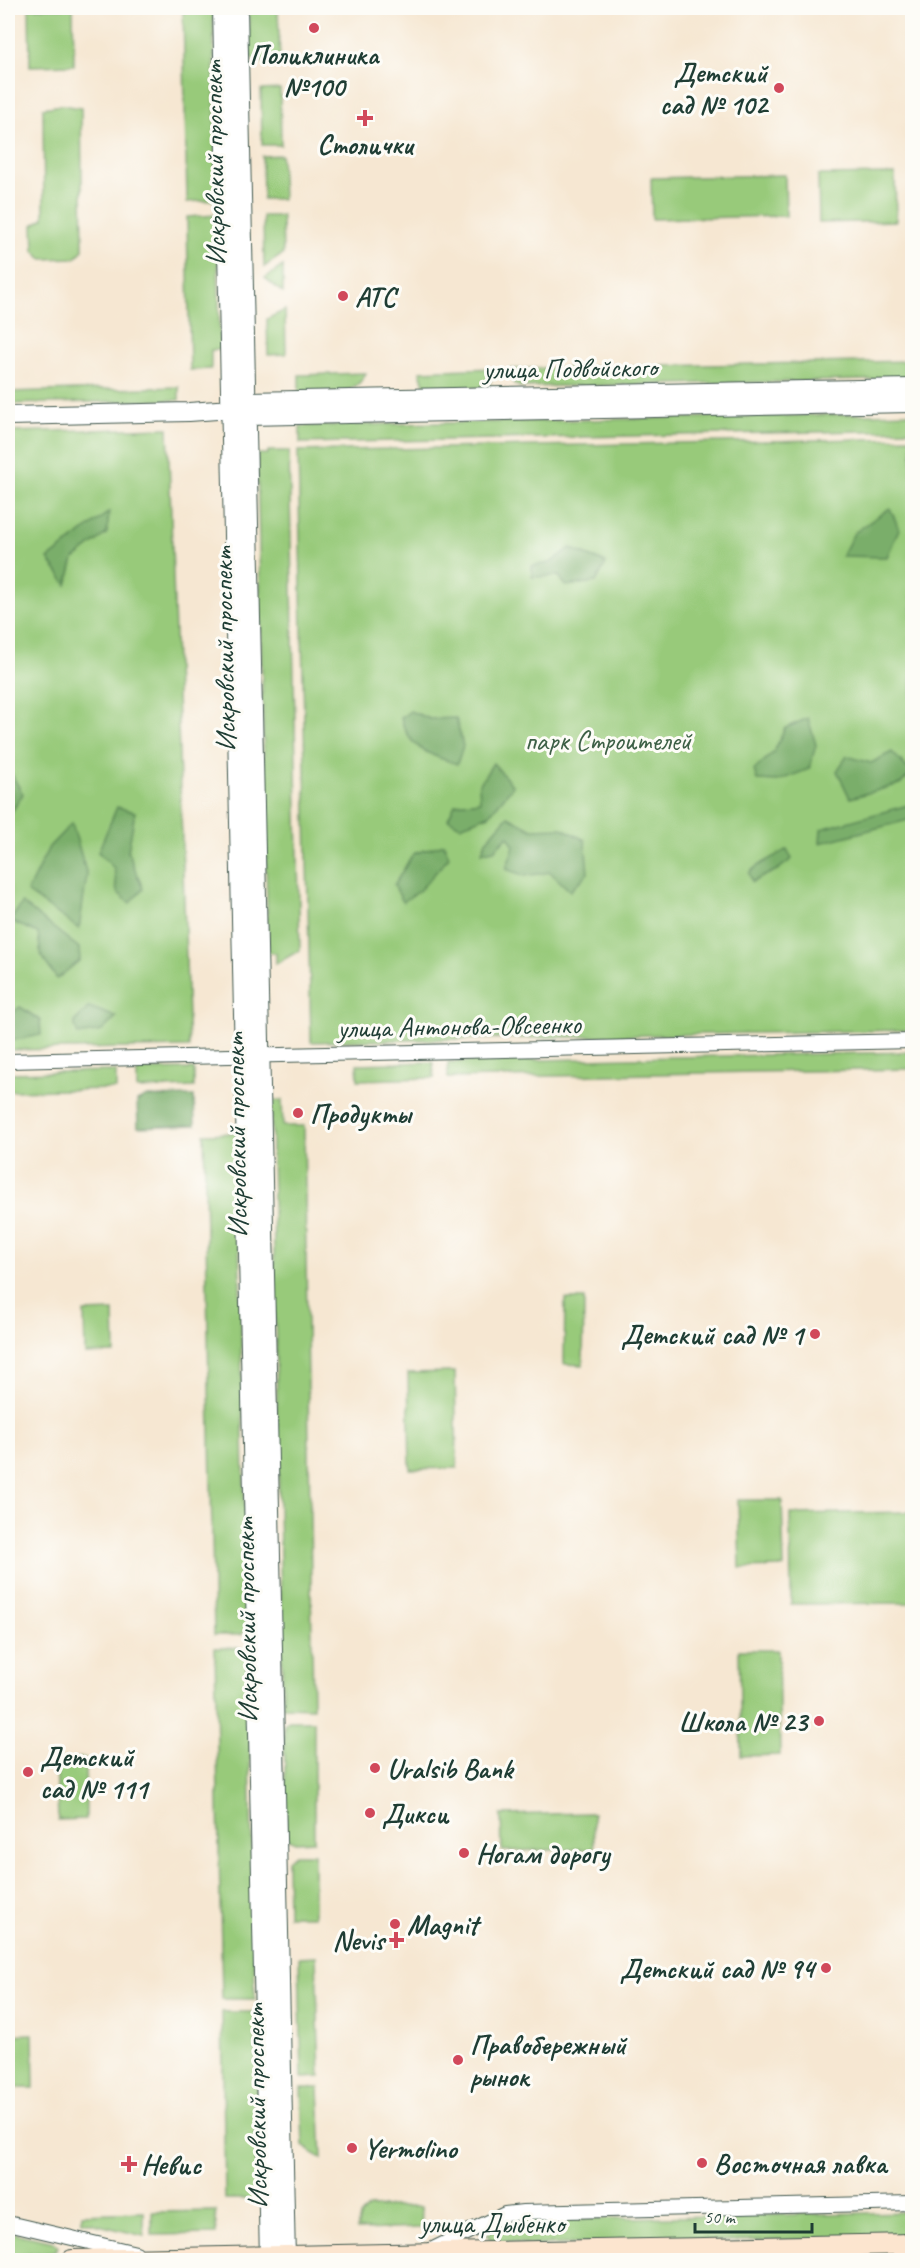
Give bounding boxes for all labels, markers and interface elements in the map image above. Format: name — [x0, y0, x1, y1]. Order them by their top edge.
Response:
marker: Поликлиника №100 — [307, 21, 321, 35]
place label: Поликлиника №100 — [249, 37, 380, 104]
place label: Детский сад № 102 — [660, 55, 769, 122]
street label: Искровский проспект — [195, 59, 233, 266]
marker: Детский сад № 102 — [772, 81, 786, 95]
marker: Столички — [358, 111, 372, 125]
place label: Столички — [317, 127, 415, 162]
place label: АТС — [355, 279, 400, 314]
marker: АТС — [336, 289, 350, 303]
street label: улица Подвойского — [481, 349, 660, 387]
street label: Искровский проспект — [205, 545, 243, 752]
park label: парк Строителей — [525, 723, 693, 758]
street label: улица Антонова-Овсеенко — [335, 1006, 583, 1046]
street label: Искровский проспект — [217, 1031, 255, 1238]
place label: Продукты — [310, 1096, 413, 1132]
marker: Продукты — [291, 1106, 305, 1120]
place label: Детский сад № 1 — [621, 1317, 806, 1352]
marker: Детский сад № 1 — [808, 1327, 822, 1341]
street label: Искровский проспект — [227, 1516, 265, 1723]
place label: Школа № 23 — [678, 1704, 809, 1739]
marker: Школа № 23 — [812, 1714, 826, 1728]
place label: Детский сад № 111 — [40, 1739, 151, 1806]
place label: Uralsib Bank — [387, 1751, 515, 1786]
marker: Uralsib Bank — [368, 1761, 382, 1775]
marker: Детский сад № 111 — [21, 1765, 35, 1779]
place label: Дикси — [382, 1796, 450, 1831]
marker: Дикси — [363, 1806, 377, 1820]
place label: Ногам дорогу — [476, 1836, 612, 1872]
marker: Ногам дорогу — [457, 1846, 471, 1860]
place label: Magnit — [407, 1907, 482, 1942]
marker: Magnit — [388, 1917, 402, 1931]
place label: Nevis — [332, 1923, 387, 1958]
marker: Nevis — [389, 1933, 403, 1947]
place label: Детский сад № 94 — [620, 1951, 817, 1986]
marker: Детский сад № 94 — [819, 1961, 833, 1975]
street label: Искровский проспект — [237, 2002, 275, 2209]
place label: Правобережный рынок — [470, 2027, 628, 2094]
marker: Правобережный рынок — [451, 2053, 465, 2067]
place label: Yermolino — [364, 2131, 458, 2166]
marker: Yermolino — [345, 2141, 359, 2155]
place label: Восточная лавка — [714, 2146, 889, 2181]
place label: Невис — [141, 2147, 202, 2182]
marker: Восточная лавка — [695, 2156, 709, 2170]
marker: Невис — [122, 2157, 136, 2171]
scale bar — [695, 2196, 812, 2234]
street label: улица Дыбенко — [418, 2206, 567, 2241]
text: 50 m — [704, 2206, 737, 2228]

